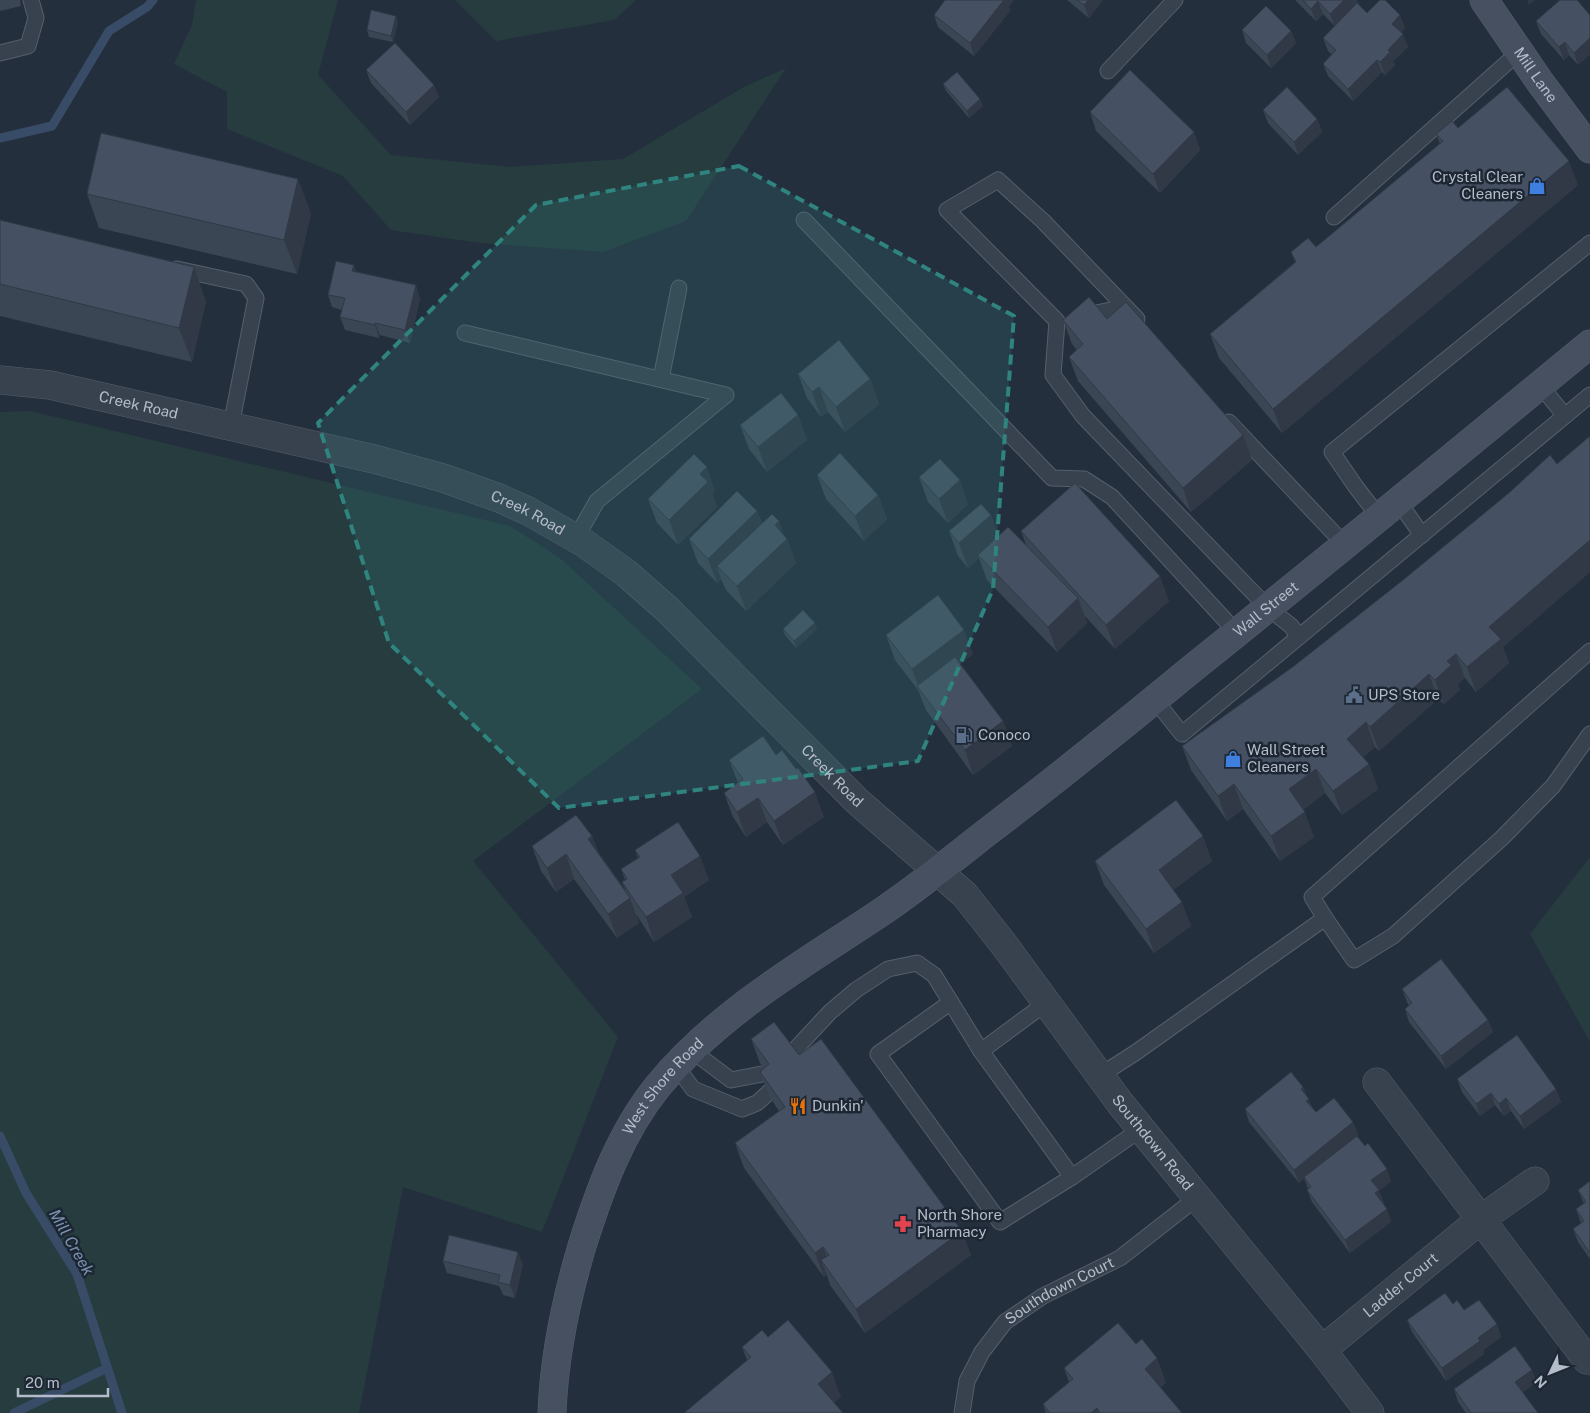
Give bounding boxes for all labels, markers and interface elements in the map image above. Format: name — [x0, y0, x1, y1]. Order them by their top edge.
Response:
street label: Mill Lane — [1511, 44, 1561, 106]
place label: Crystal Clear Cleaners — [1432, 168, 1523, 202]
shop icon: Crystal Clear Cleaners — [1527, 176, 1547, 196]
street label: Creek Road — [97, 387, 180, 422]
street label: Creek Road — [489, 487, 568, 538]
street label: Wall Street — [1230, 578, 1301, 640]
public building icon: UPS Store — [1344, 685, 1364, 705]
place label: UPS Store — [1368, 686, 1440, 703]
fuel station icon: Conoco — [954, 725, 974, 745]
place label: Conoco — [978, 726, 1031, 743]
street label: Creek Road — [798, 741, 867, 810]
place label: Wall Street Cleaners — [1247, 741, 1325, 775]
shop icon: Wall Street Cleaners — [1223, 749, 1243, 769]
street label: West Shore Road — [619, 1034, 707, 1137]
street label: Southdown Road — [1109, 1091, 1197, 1194]
restaurant icon: Dunkin' — [788, 1096, 808, 1116]
place label: Dunkin' — [812, 1097, 864, 1114]
water label: Mill Creek — [45, 1206, 98, 1279]
place label: North Shore Pharmacy — [917, 1206, 1002, 1240]
pharmacy icon: North Shore Pharmacy — [893, 1214, 913, 1234]
street label: Ladder Court — [1360, 1249, 1441, 1320]
street label: Southdown Court — [1002, 1253, 1117, 1327]
north arrow — [1525, 1348, 1575, 1398]
scale bar — [18, 1366, 108, 1398]
text: N — [1531, 1372, 1550, 1391]
text: 20 m — [25, 1374, 60, 1391]

